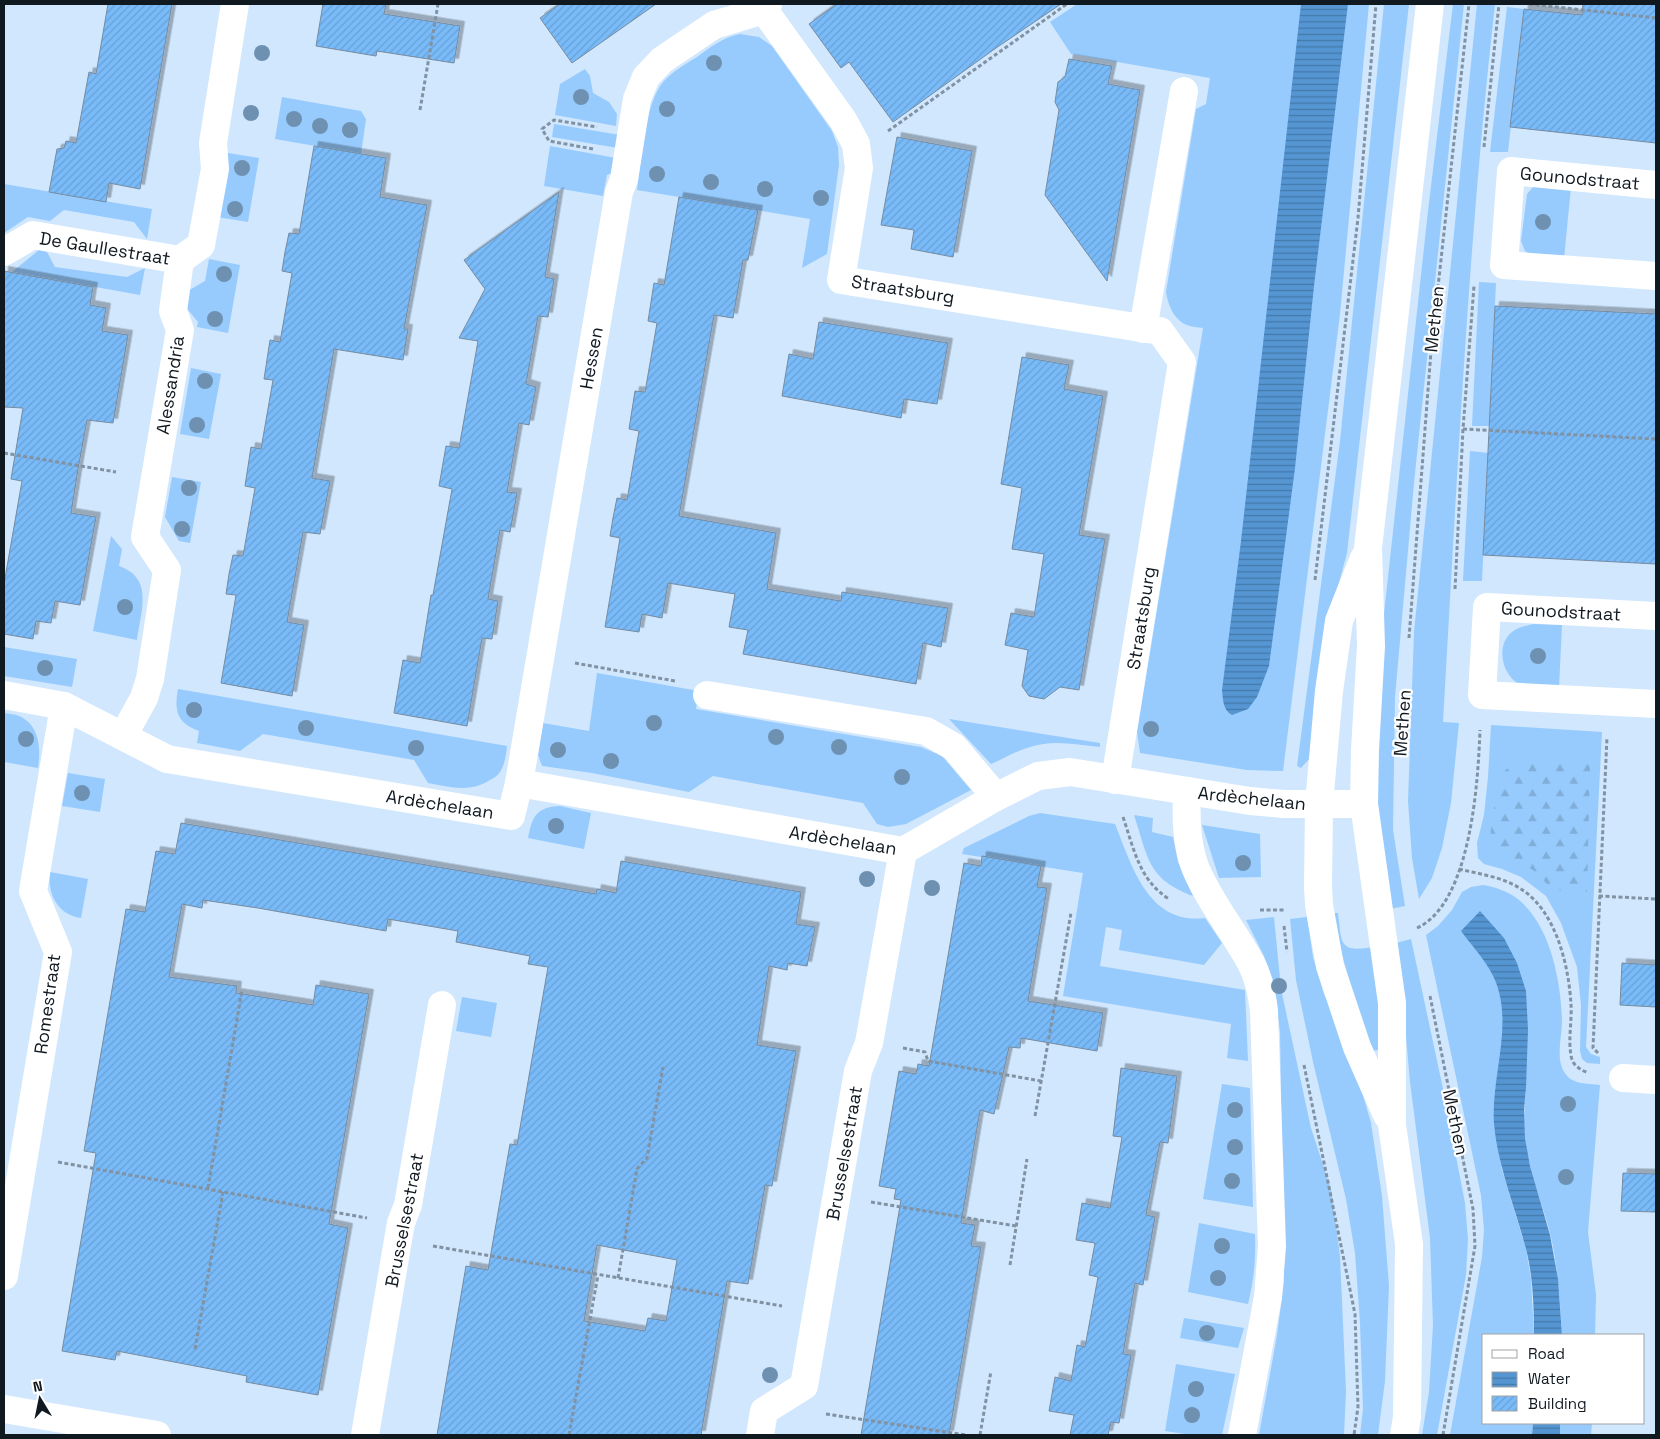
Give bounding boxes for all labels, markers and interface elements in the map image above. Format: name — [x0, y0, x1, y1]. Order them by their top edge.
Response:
street label: Gounodstraat — [1519, 161, 1641, 195]
street label: De Gaullestraat — [38, 226, 172, 270]
street label: Straatsburg — [850, 269, 956, 309]
street label: Methen — [1419, 285, 1449, 353]
street label: Hessen — [574, 325, 608, 391]
street label: Alessandria — [151, 334, 189, 436]
street label: Straatsburg — [1121, 565, 1161, 671]
street label: Gounodstraat — [1500, 596, 1622, 626]
street label: Methen — [1388, 689, 1416, 757]
street label: Ardèchelaan — [1197, 781, 1307, 815]
street label: Ardèchelaan — [385, 784, 495, 824]
street label: Ardèchelaan — [788, 820, 898, 860]
street label: Romestraat — [29, 952, 65, 1056]
street label: Brusselsestraat — [821, 1084, 867, 1222]
street label: Methen — [1438, 1087, 1474, 1157]
street label: Brusselsestraat — [380, 1151, 428, 1289]
legend — [1482, 1334, 1645, 1424]
text: Road — [1528, 1344, 1565, 1363]
text: Water — [1528, 1369, 1571, 1388]
north arrow — [15, 1374, 65, 1424]
text: N — [32, 1377, 44, 1396]
text: Building — [1528, 1394, 1587, 1413]

